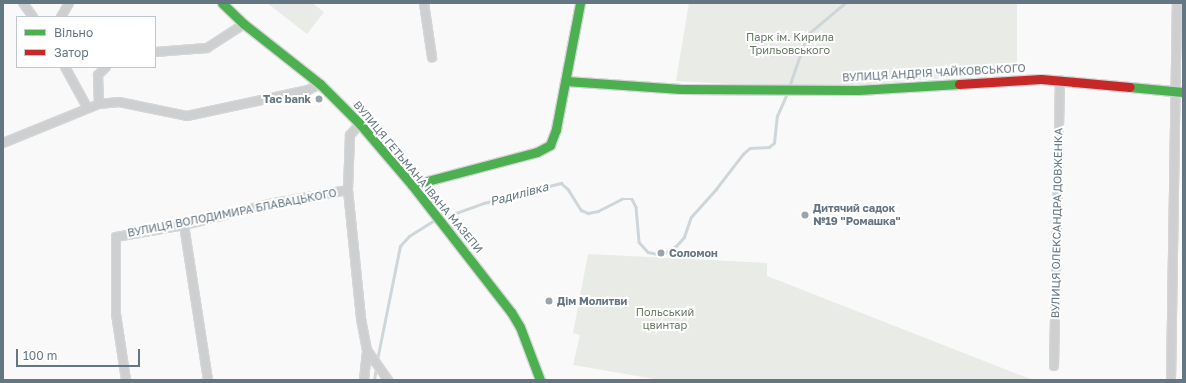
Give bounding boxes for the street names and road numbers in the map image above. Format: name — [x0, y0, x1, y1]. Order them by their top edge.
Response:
street label: ВУЛИЦЯ АНДРІЯ ЧАЙКОВСЬКОГО — [842, 62, 1026, 84]
street label: ВУЛИЦЯ ГЕТЬМАНА ІВАНА МАЗЕПИ — [350, 98, 486, 256]
street label: ВУЛИЦЯ ОЛЕКСАНДРА ДОВЖЕНКА — [1049, 128, 1065, 318]
street label: ВУЛИЦЯ ВОЛОДИМИРА БЛАВАЦЬКОГО — [126, 186, 338, 240]

